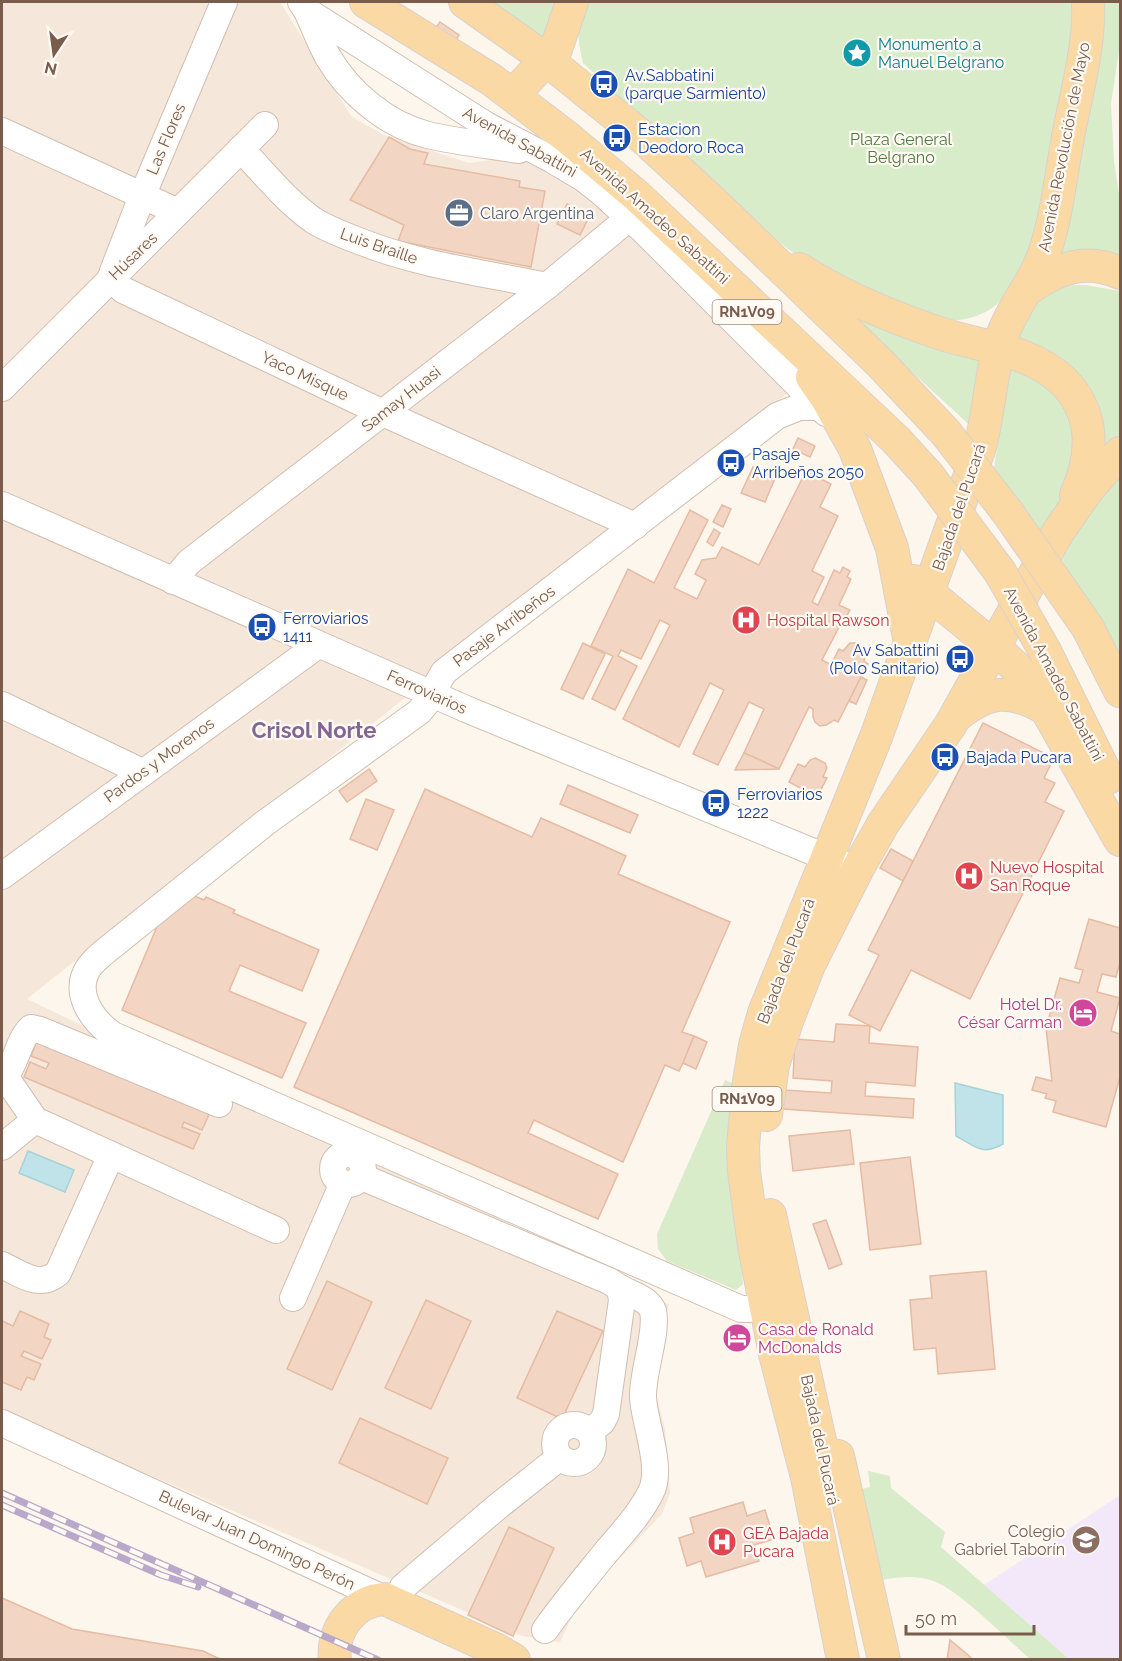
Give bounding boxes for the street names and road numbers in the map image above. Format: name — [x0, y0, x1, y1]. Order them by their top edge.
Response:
street label: Avenida Revolución de Mayo — [1034, 40, 1094, 254]
street label: Las Flores — [142, 100, 190, 178]
street label: Avenida Sabattini — [460, 103, 580, 181]
street label: Avenida Amadeo Sabattini — [576, 144, 734, 288]
street label: Luis Braille — [338, 224, 420, 268]
street label: Húsares — [105, 228, 161, 284]
road number: RN1V09 — [712, 300, 782, 324]
street label: Yaco Misque — [258, 348, 352, 404]
street label: Samay Huasi — [358, 362, 444, 436]
street label: Bajada del Pucará — [928, 441, 990, 573]
street label: Pasaje Arribeños — [449, 581, 559, 671]
street label: Avenida Amadeo Sabattini — [1000, 584, 1108, 764]
street label: Ferroviarios — [384, 666, 470, 718]
street label: Pardos y Morenos — [100, 713, 218, 806]
street label: Bajada del Pucará — [753, 896, 819, 1026]
road number: RN1V09 — [712, 1087, 782, 1111]
street label: Bajada del Pucará — [797, 1373, 843, 1507]
street label: Bulevar Juan Domingo Perón — [156, 1486, 358, 1594]

